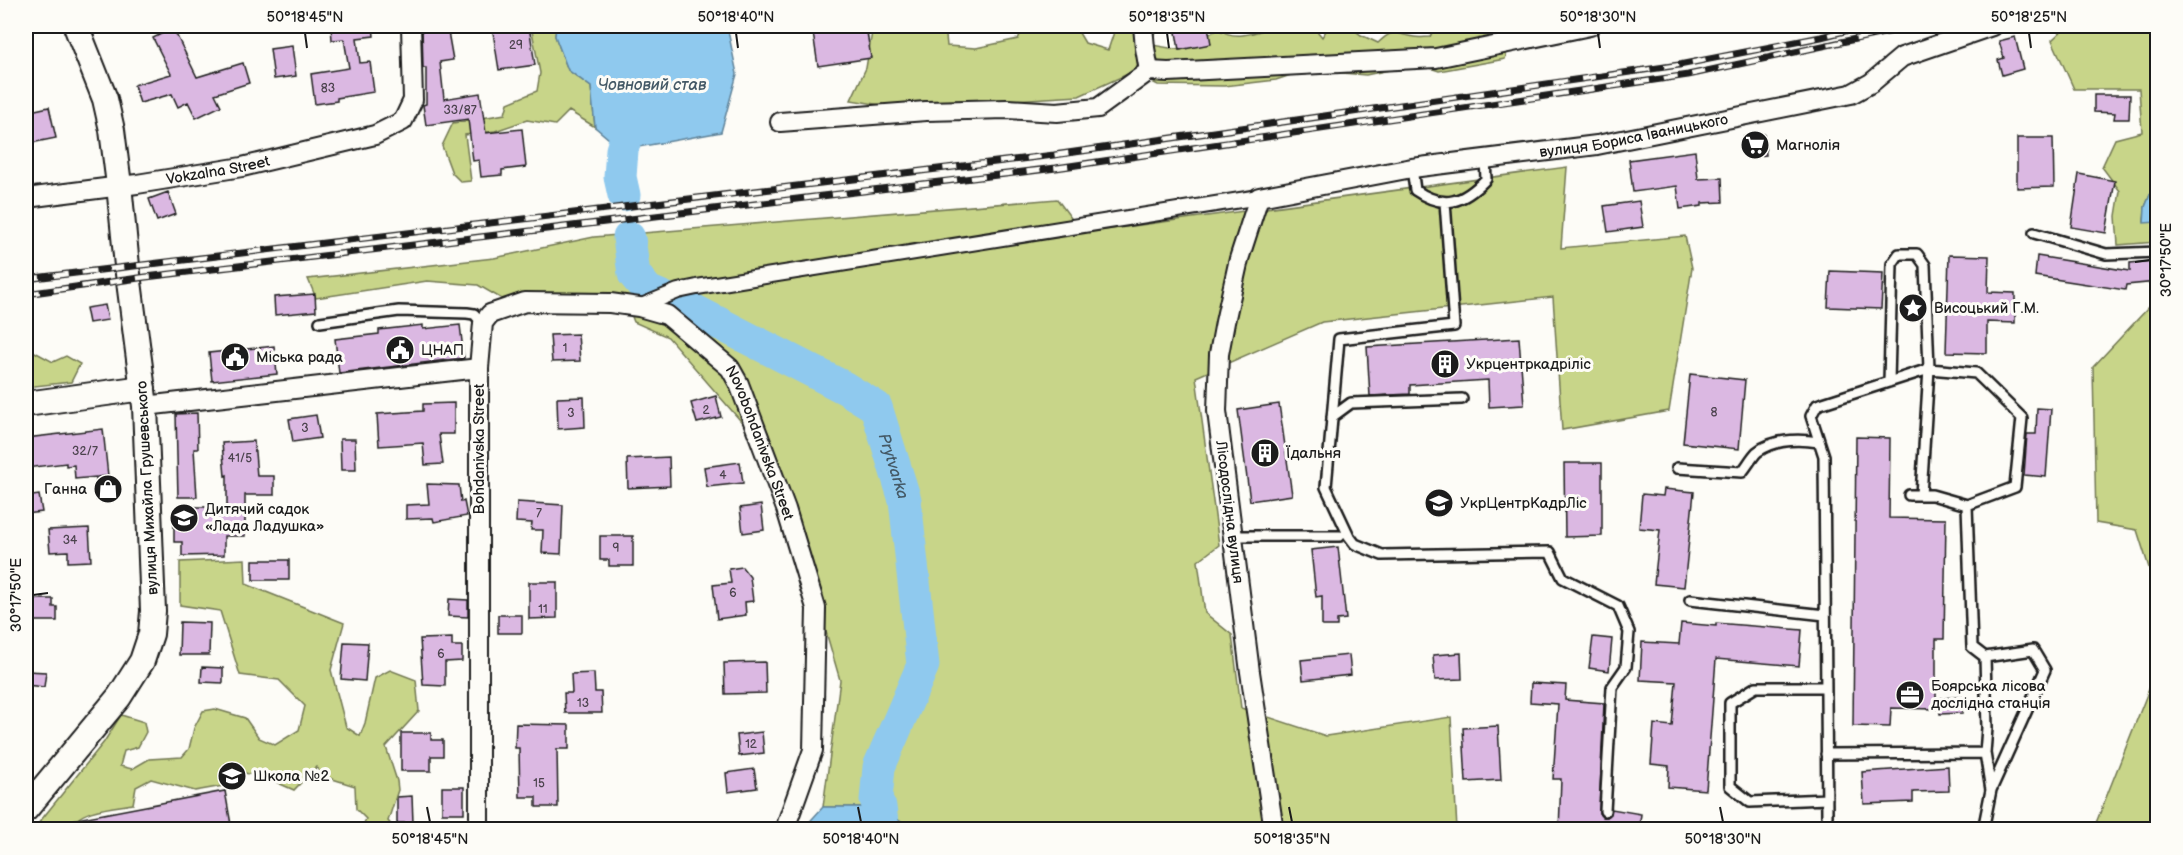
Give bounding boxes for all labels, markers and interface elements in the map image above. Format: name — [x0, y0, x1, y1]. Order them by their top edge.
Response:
text: 50°18'45"N — [267, 8, 343, 27]
text: 50°18'40"N — [697, 8, 775, 27]
text: 50°18'35"N — [1129, 8, 1205, 27]
text: 50°18'30"N — [1559, 8, 1637, 27]
text: 50°18'25"N — [1991, 8, 2067, 27]
house number: 29 — [509, 38, 523, 53]
water label: Човновий став — [598, 76, 707, 95]
house number: 83 — [321, 81, 335, 96]
house number: 33/87 — [443, 103, 477, 118]
street label: вулиця Бориса Іваницького — [1538, 110, 1730, 162]
supermarket icon: Магнолія — [1739, 129, 1771, 161]
place label: Магнолія — [1776, 136, 1840, 155]
street label: Vokzalna Street — [165, 152, 272, 189]
text: 30°17'50"E — [2157, 223, 2176, 297]
place icon: Висоцький Г.М. — [1897, 292, 1929, 324]
place label: Висоцький Г.М. — [1934, 299, 2039, 318]
public building icon: ЦНАП — [384, 334, 416, 366]
public building icon: Міська рада — [219, 341, 251, 373]
place label: ЦНАП — [421, 341, 464, 360]
house number: 1 — [563, 341, 567, 356]
place label: Міська рада — [256, 348, 343, 367]
building icon: Укрцентркадріліс — [1429, 348, 1461, 380]
place label: Укрцентркадріліс — [1466, 355, 1591, 374]
street label: Novobohdanivska Street — [721, 362, 798, 523]
street label: вулиця Михайла Грушевського — [132, 380, 163, 596]
street label: Bohdanivska Street — [470, 383, 489, 514]
house number: 2 — [702, 403, 710, 418]
house number: 8 — [1711, 405, 1718, 420]
house number: 3 — [567, 406, 575, 421]
house number: 3 — [301, 421, 309, 436]
water label: Prytvarka — [874, 431, 912, 501]
building icon: Їдальня — [1249, 437, 1281, 469]
street label: Лісодослідна вулиця — [1211, 439, 1248, 585]
house number: 32/7 — [72, 444, 98, 459]
place label: Їдальня — [1285, 444, 1341, 463]
house number: 41/5 — [228, 451, 252, 466]
house number: 4 — [719, 468, 727, 483]
shop icon: Ганна — [92, 473, 124, 505]
place label: Ганна — [44, 480, 87, 499]
school or university icon: УкрЦентрКадрЛіс — [1423, 487, 1455, 519]
place label: УкрЦентрКадрЛіс — [1460, 494, 1587, 513]
place label: Дитячий садок «Лада Ладушка» — [205, 500, 324, 536]
school or university icon: Дитячий садок «Лада Ладушка» — [168, 502, 200, 534]
house number: 7 — [536, 506, 542, 521]
house number: 34 — [63, 533, 78, 548]
house number: 9 — [613, 541, 620, 556]
text: 30°17'50"E — [7, 558, 26, 632]
house number: 6 — [729, 586, 737, 601]
house number: 11 — [538, 602, 548, 617]
house number: 6 — [437, 647, 445, 662]
place label: Боярська лісова дослідна станція — [1931, 677, 2050, 713]
office icon: Боярська лісова дослідна станція — [1894, 679, 1926, 711]
house number: 13 — [577, 696, 589, 711]
house number: 12 — [745, 737, 757, 752]
school or university icon: Школа №2 — [216, 760, 248, 792]
place label: Школа №2 — [253, 767, 329, 786]
house number: 15 — [533, 776, 545, 791]
text: 50°18'45"N — [392, 830, 468, 849]
text: 50°18'40"N — [822, 830, 900, 849]
text: 50°18'35"N — [1254, 830, 1330, 849]
text: 50°18'30"N — [1684, 830, 1762, 849]

